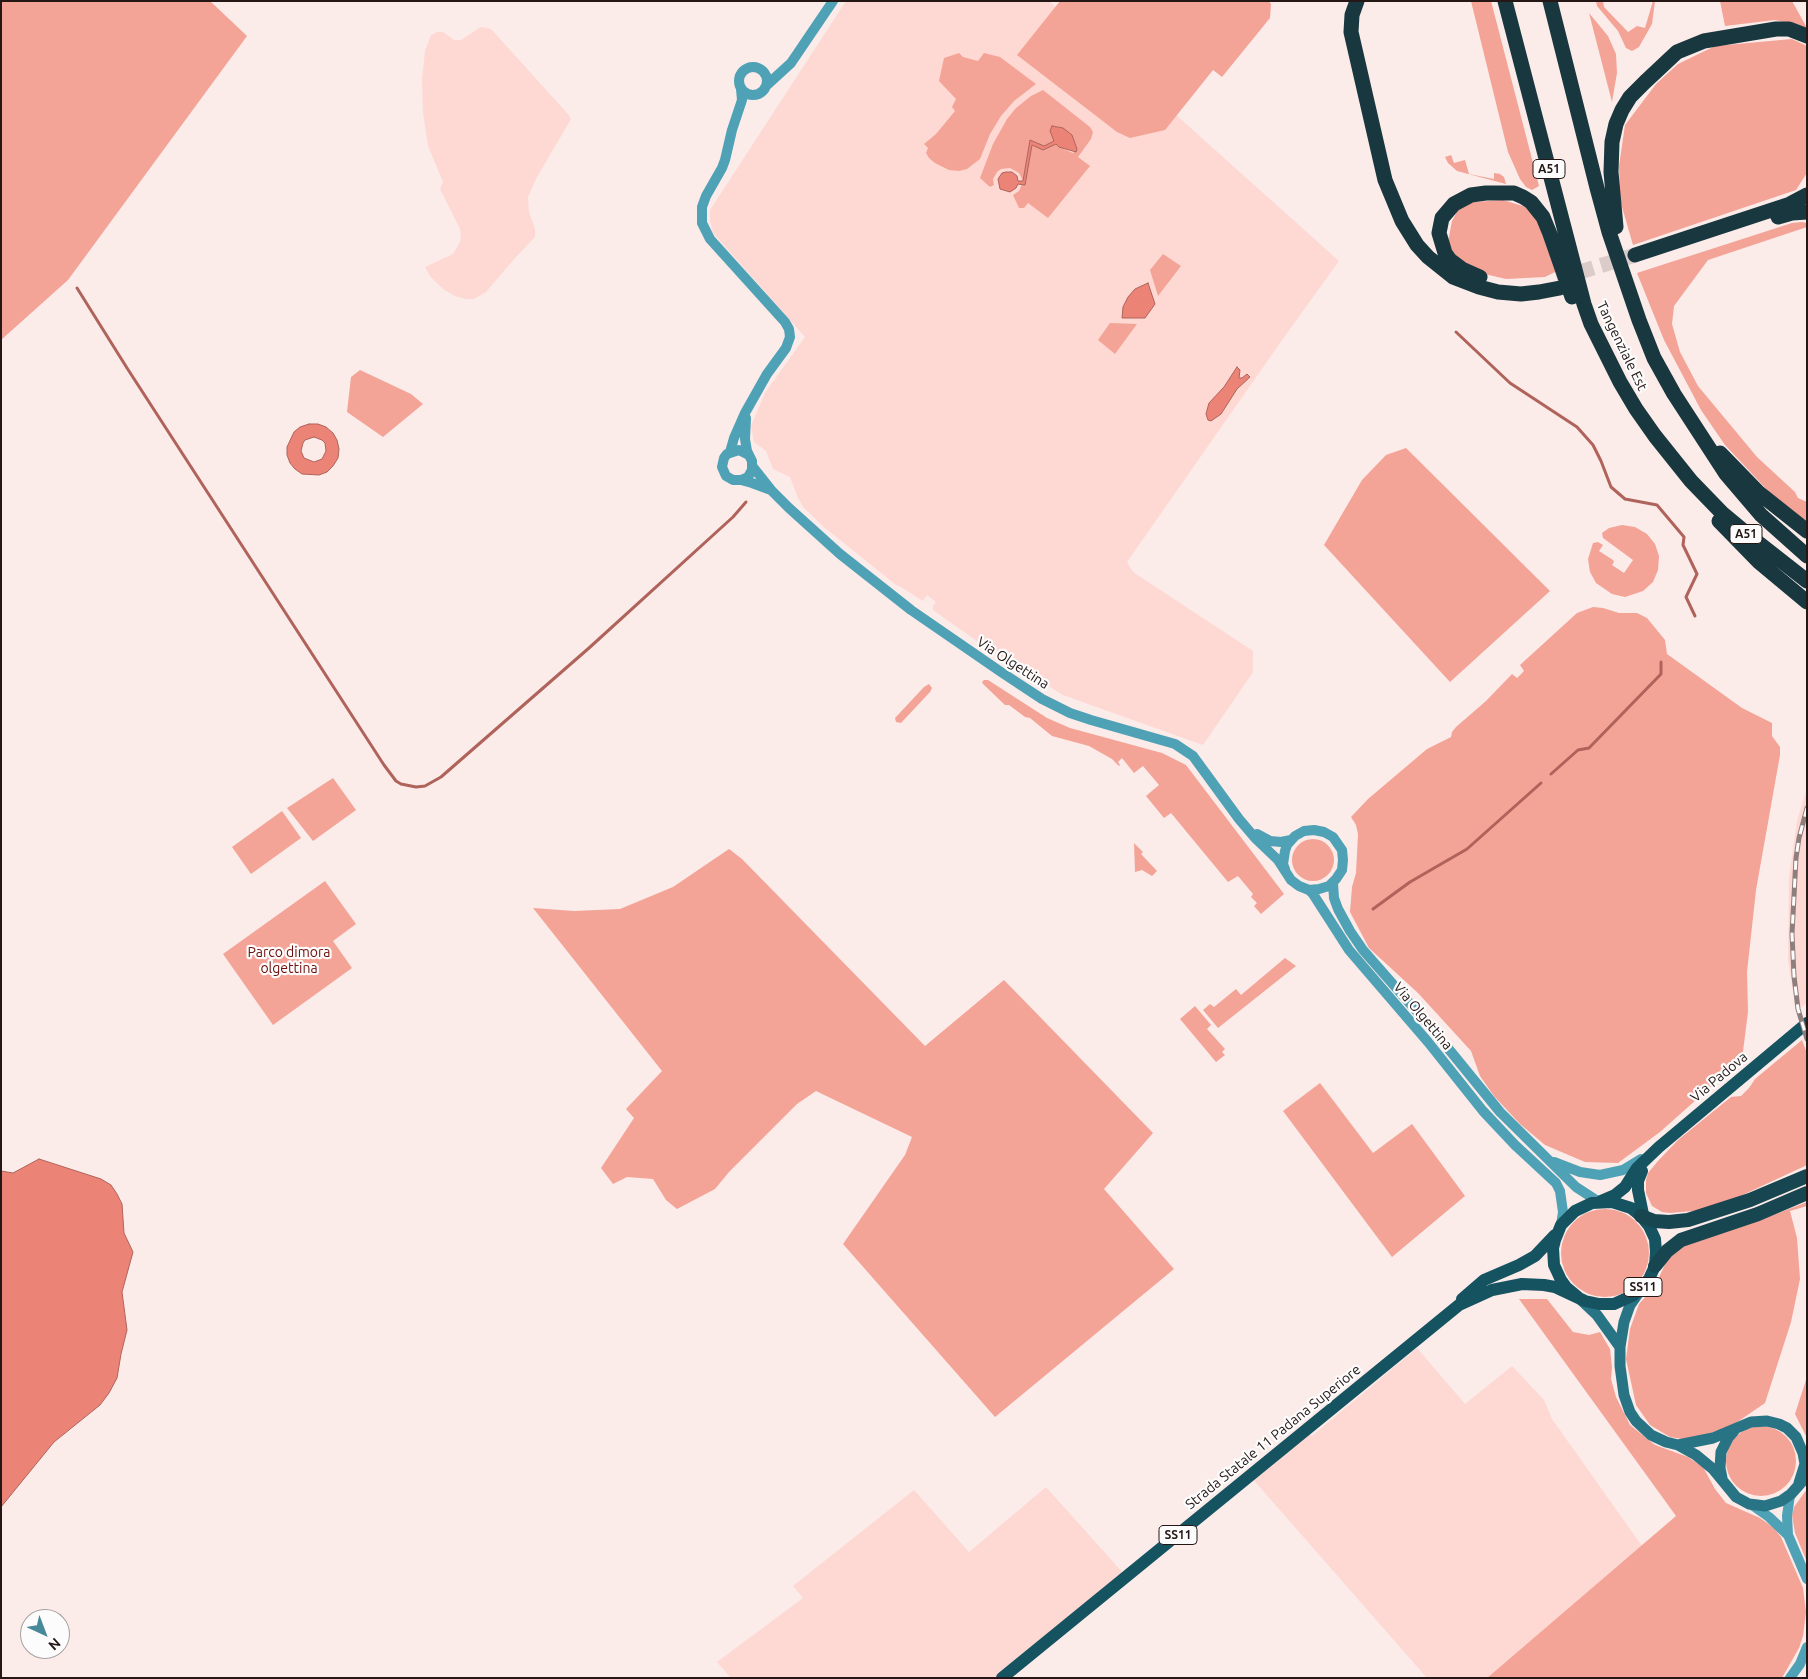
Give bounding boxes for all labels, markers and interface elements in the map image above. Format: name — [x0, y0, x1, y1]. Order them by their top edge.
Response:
road number: A51 — [1533, 160, 1565, 178]
street label: Tangenziale Est — [1593, 299, 1651, 393]
road number: A51 — [1730, 524, 1762, 544]
street label: Via Olgettina — [974, 633, 1052, 693]
park label: Parco dimora olgettina — [248, 944, 330, 976]
street label: Via Olgettina — [1390, 979, 1456, 1053]
street label: Via Padova — [1687, 1048, 1751, 1106]
road number: SS11 — [1624, 1277, 1662, 1296]
street label: Strada Statale 11 Padana Superiore — [1182, 1361, 1364, 1513]
road number: SS11 — [1159, 1526, 1197, 1544]
north arrow — [20, 1609, 70, 1659]
text: N — [45, 1635, 64, 1654]

